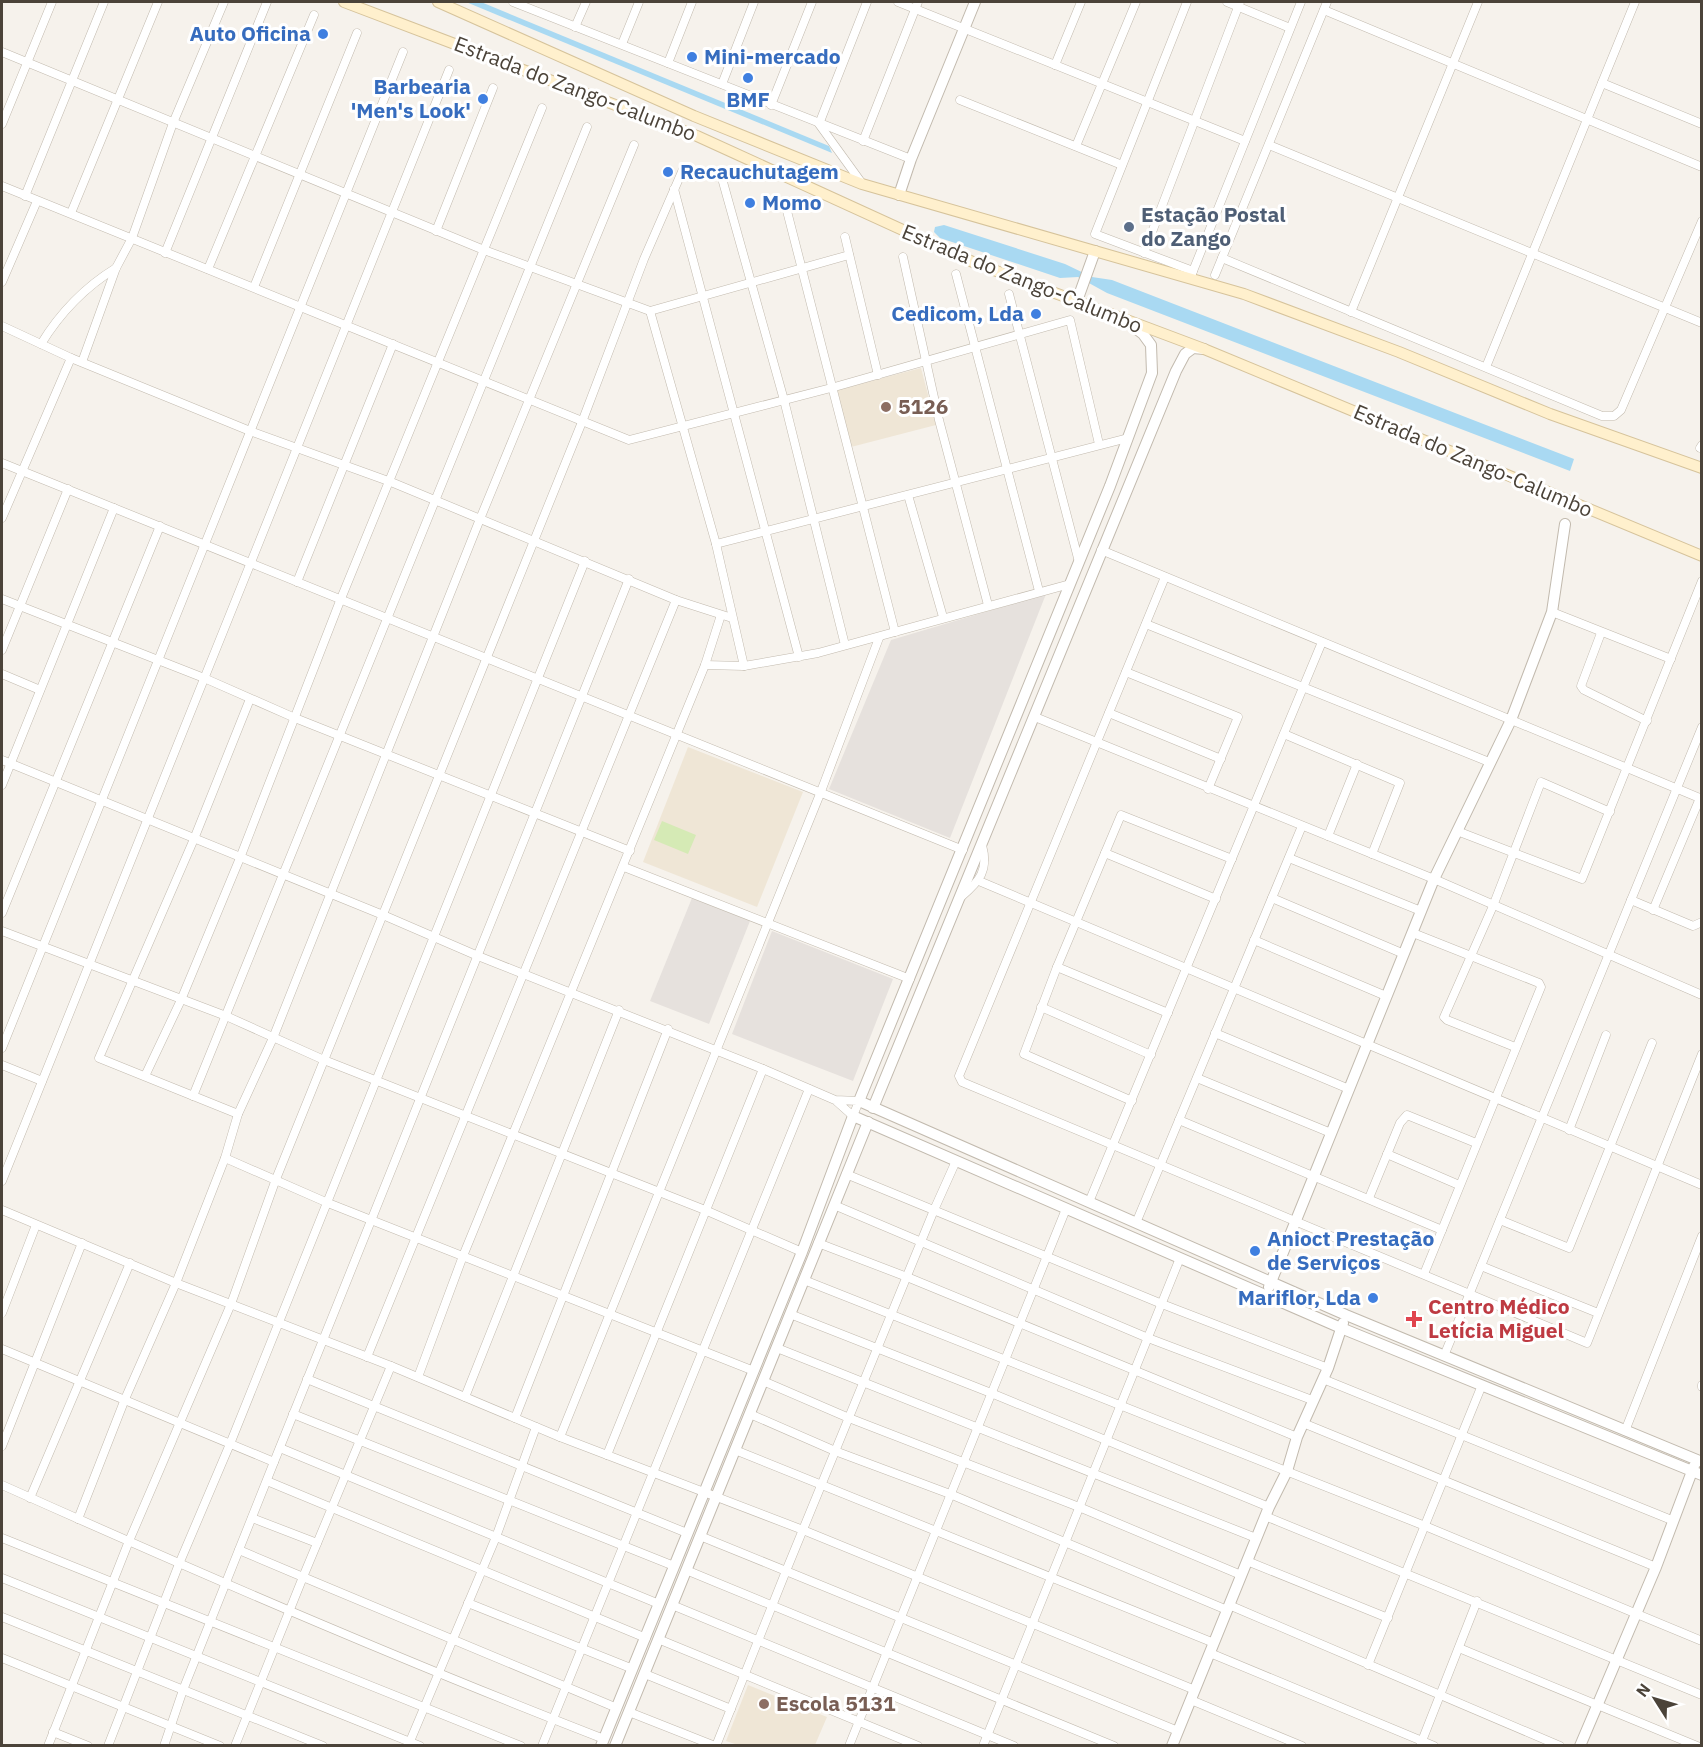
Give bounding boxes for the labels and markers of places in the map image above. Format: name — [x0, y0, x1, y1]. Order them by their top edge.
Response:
place label: Auto Oficina — [189, 19, 311, 47]
marker: Auto Oficina — [316, 27, 330, 41]
place label: Mini-mercado — [704, 42, 841, 70]
marker: Mini-mercado — [685, 50, 699, 64]
marker: BMF — [741, 71, 755, 85]
place label: Barbearia 'Men's Look' — [351, 72, 471, 124]
place label: BMF — [726, 85, 770, 113]
marker: Barbearia 'Men's Look' — [476, 92, 490, 106]
place label: Recauchutagem — [680, 157, 839, 185]
marker: Recauchutagem — [661, 165, 675, 179]
place label: Momo — [762, 188, 822, 216]
marker: Momo — [743, 196, 757, 210]
place label: Estação Postal do Zango — [1141, 200, 1286, 252]
marker: Estação Postal do Zango — [1122, 220, 1136, 234]
place label: Cedicom, Lda — [891, 299, 1024, 327]
marker: Cedicom, Lda — [1029, 307, 1043, 321]
place label: 5126 — [898, 392, 948, 420]
marker: 5126 — [879, 400, 893, 414]
place label: Anioct Prestação de Serviços — [1267, 1224, 1435, 1276]
marker: Anioct Prestação de Serviços — [1248, 1244, 1262, 1258]
place label: Mariflor, Lda — [1238, 1283, 1361, 1311]
marker: Mariflor, Lda — [1366, 1291, 1380, 1305]
place label: Centro Médico Letícia Miguel — [1428, 1292, 1570, 1344]
marker: Centro Médico Letícia Miguel — [1405, 1310, 1423, 1328]
place label: Escola 5131 — [776, 1689, 896, 1717]
marker: Escola 5131 — [757, 1697, 771, 1711]

